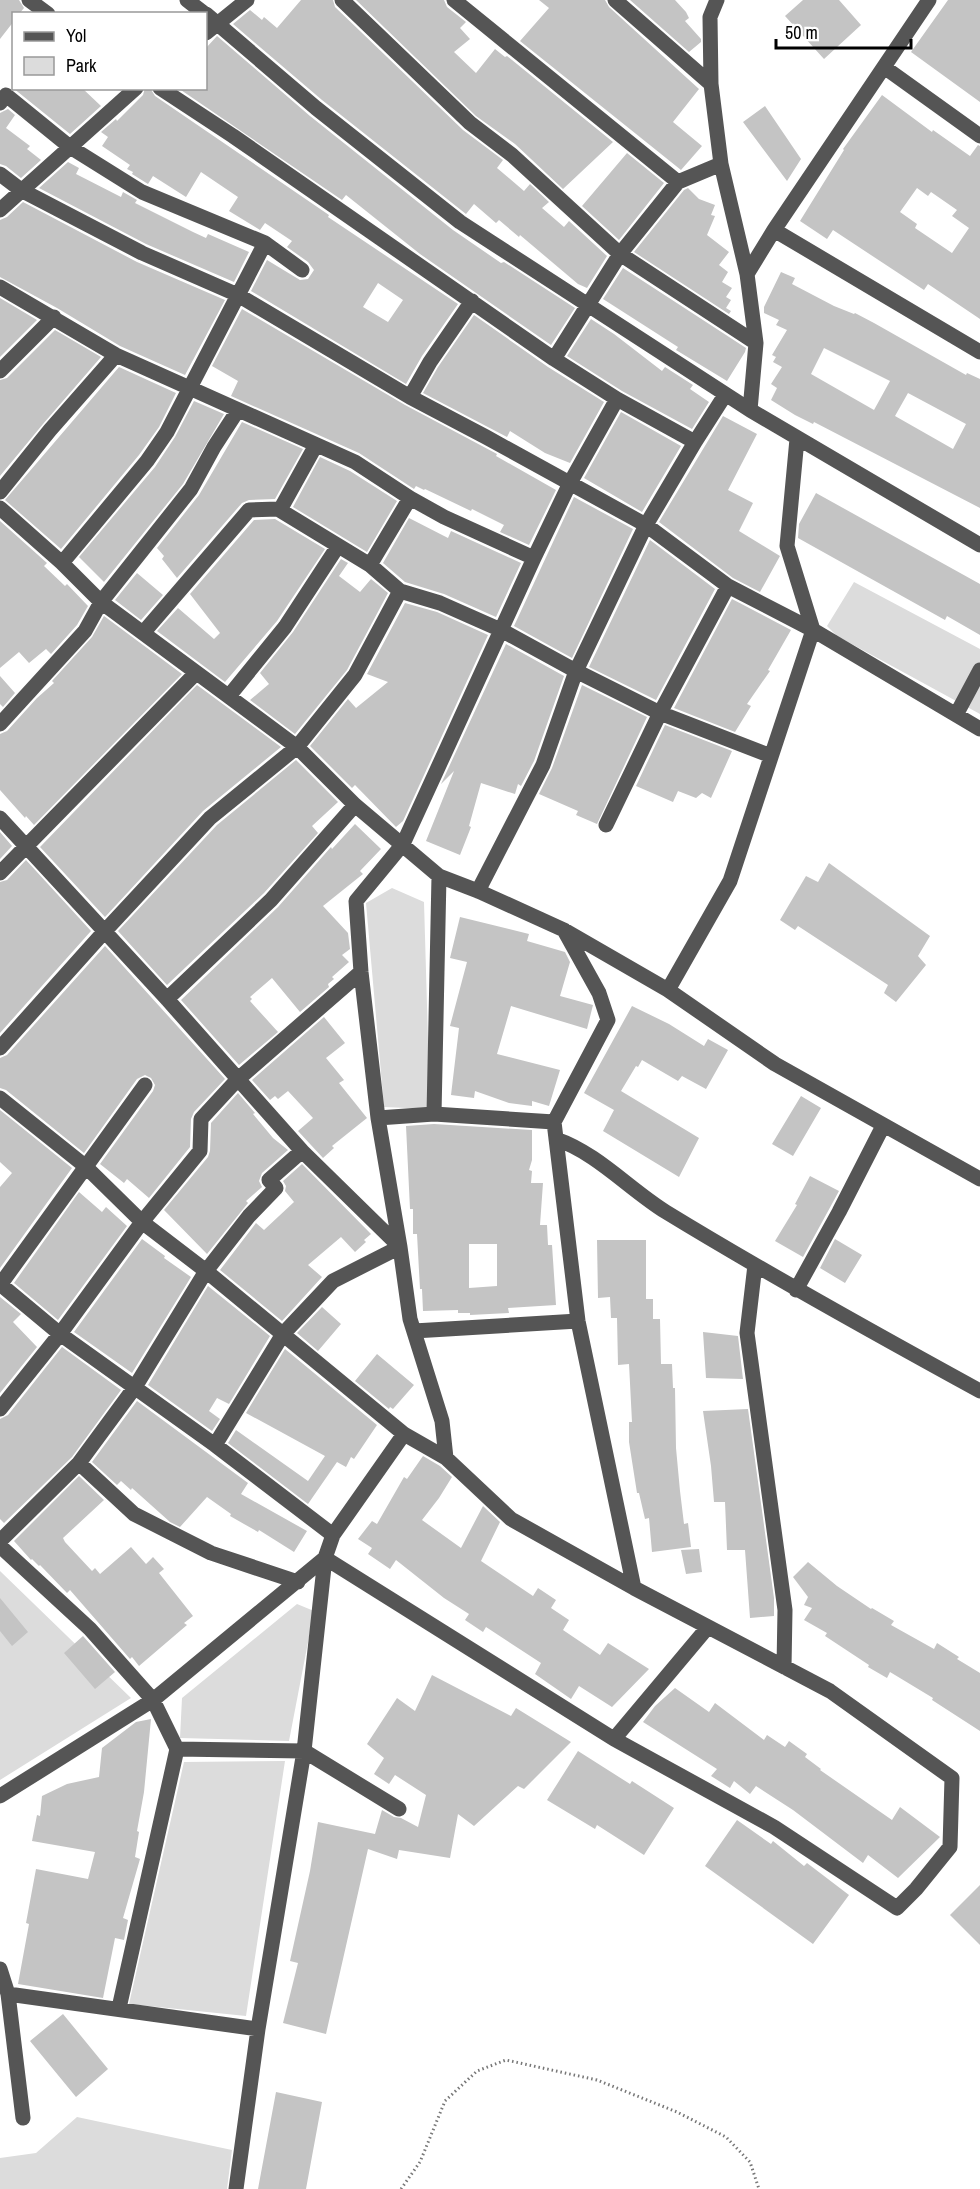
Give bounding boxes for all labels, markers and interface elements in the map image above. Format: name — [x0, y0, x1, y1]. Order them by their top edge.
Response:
legend — [12, 12, 207, 90]
scale bar — [776, 12, 911, 50]
text: 50 m — [785, 20, 818, 45]
text: Yol — [66, 23, 86, 48]
text: Park — [66, 53, 97, 78]

